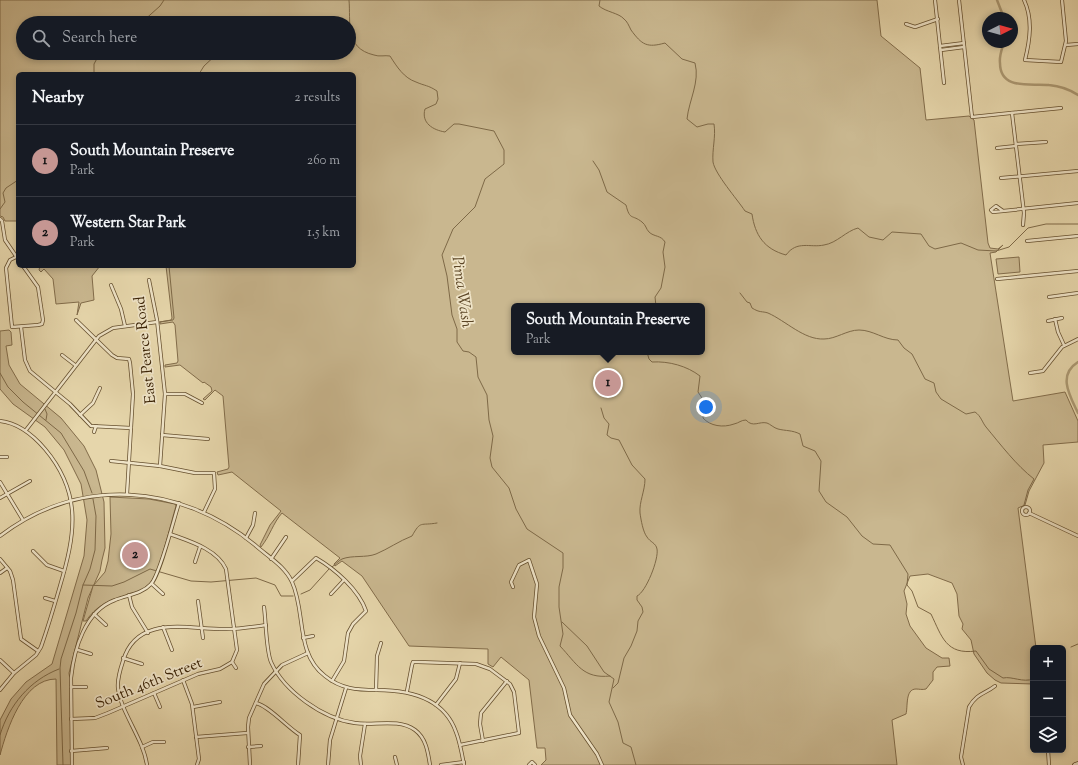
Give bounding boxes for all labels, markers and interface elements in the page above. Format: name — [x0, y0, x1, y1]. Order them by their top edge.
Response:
north arrow — [982, 12, 1018, 48]
search box — [16, 16, 356, 60]
icon: search — [30, 27, 52, 49]
text: Search here — [62, 28, 137, 49]
text: Nearby — [32, 86, 84, 110]
text: 2 results — [295, 89, 340, 107]
text: South Mountain Preserve — [70, 141, 234, 162]
text: 1 — [43, 152, 47, 170]
text: 260 m — [307, 152, 340, 170]
text: Park — [70, 162, 95, 180]
text: Western Star Park — [70, 213, 186, 234]
text: 2 — [42, 224, 48, 242]
text: 1.5 km — [307, 224, 340, 242]
text: Park — [70, 234, 95, 252]
water label: Pima Wash — [445, 255, 477, 329]
street label: East Pearce Road — [130, 295, 162, 405]
popup — [511, 303, 705, 355]
text: South Mountain Preserve — [526, 310, 690, 331]
text: Park — [526, 331, 551, 349]
pin: 1 — [595, 368, 621, 398]
your location — [696, 397, 716, 417]
pin: 2 — [122, 540, 148, 570]
map controls — [1030, 645, 1066, 753]
button: + — [1030, 645, 1066, 681]
street label: South 46th Street — [92, 653, 206, 715]
button: − — [1030, 681, 1066, 717]
button: layers — [1030, 717, 1066, 753]

